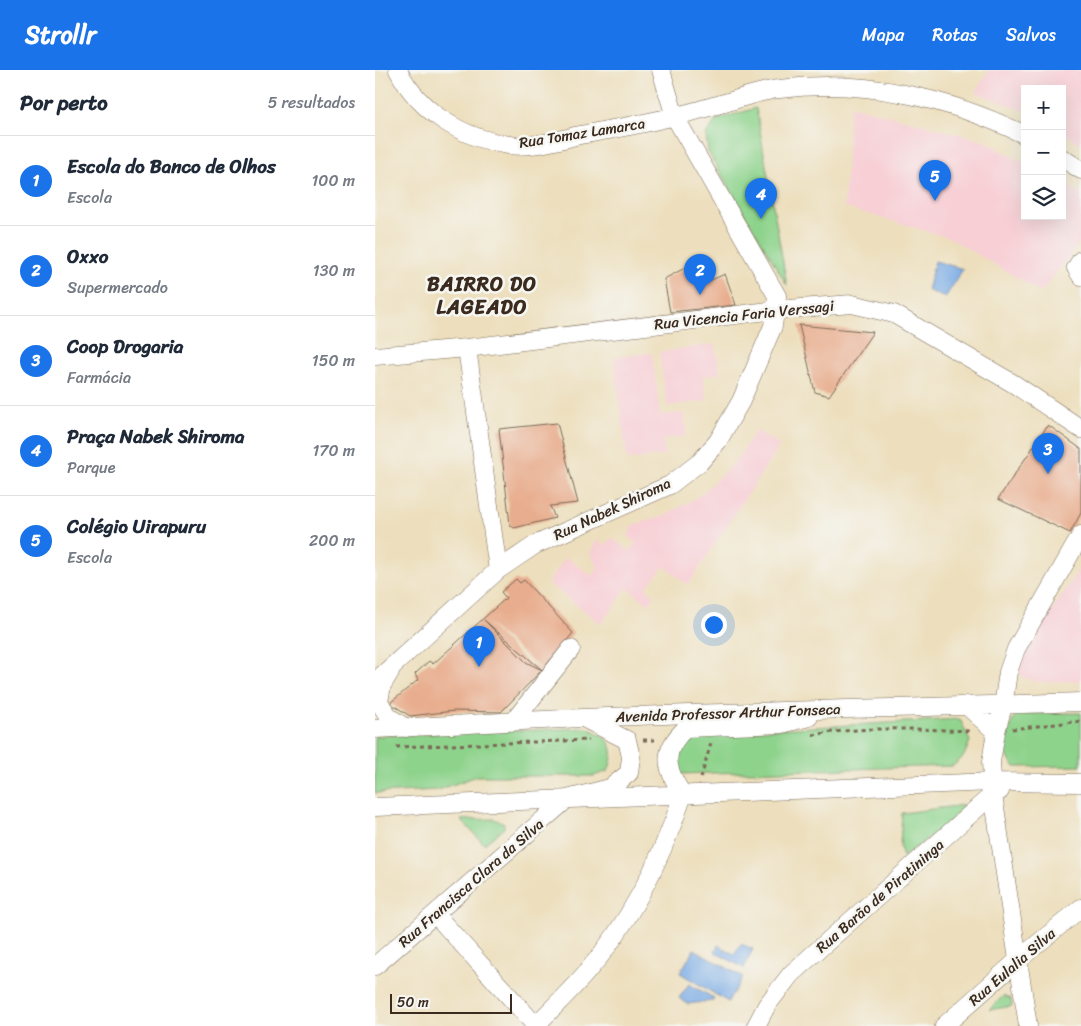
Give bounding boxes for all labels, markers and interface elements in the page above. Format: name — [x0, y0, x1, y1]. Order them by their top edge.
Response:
text: Strollr — [25, 14, 96, 56]
text: Mapa — [862, 19, 904, 51]
text: Rotas — [932, 19, 978, 51]
text: Salvos — [1006, 19, 1056, 51]
text: Por perto — [20, 84, 108, 122]
map controls — [1021, 85, 1066, 220]
button: + — [1021, 85, 1066, 130]
text: 5 resultados — [268, 88, 355, 117]
street label: Rua Tomaz Lamarca — [517, 110, 647, 156]
button: − — [1021, 130, 1066, 175]
text: Escola do Banco de Olhos — [67, 150, 276, 183]
pin: 5 — [919, 160, 951, 201]
text: 1 — [33, 166, 39, 195]
text: 100 m — [311, 166, 355, 195]
button: layers — [1021, 175, 1066, 220]
pin: 4 — [745, 178, 777, 219]
text: Escola — [67, 183, 112, 212]
text: Oxxo — [67, 240, 108, 273]
pin: 2 — [684, 254, 716, 295]
text: 2 — [31, 256, 41, 285]
text: 130 m — [313, 256, 355, 285]
district label: BAIRRO DO LAGEADO — [427, 267, 537, 325]
text: Supermercado — [67, 273, 168, 302]
street label: Rua Vicencia Faria Verssagi — [653, 293, 836, 337]
text: Coop Drogaria — [67, 330, 183, 363]
text: 3 — [32, 346, 40, 375]
text: 150 m — [312, 346, 355, 375]
text: Farmácia — [67, 363, 131, 392]
text: Praça Nabek Shiroma — [67, 420, 245, 453]
pin: 3 — [1032, 433, 1064, 474]
text: 4 — [31, 436, 41, 465]
text: 170 m — [312, 436, 355, 465]
text: Parque — [67, 453, 115, 482]
street label: Rua Nabek Shiroma — [549, 470, 676, 548]
text: Colégio Uirapuru — [67, 510, 206, 543]
text: 5 — [31, 526, 41, 555]
text: 200 m — [309, 526, 355, 555]
text: Escola — [67, 543, 112, 572]
your location — [701, 612, 727, 638]
pin: 1 — [463, 626, 495, 667]
street label: Avenida Professor Arthur Fonseca — [614, 696, 841, 730]
street label: Rua Francisca Clara da Silva — [392, 812, 550, 954]
street label: Rua Barão de Piratininga — [810, 832, 951, 959]
street label: Rua Eulalia Silva — [962, 921, 1062, 1013]
text: 50 m — [397, 990, 429, 1015]
scale bar — [390, 991, 513, 1014]

